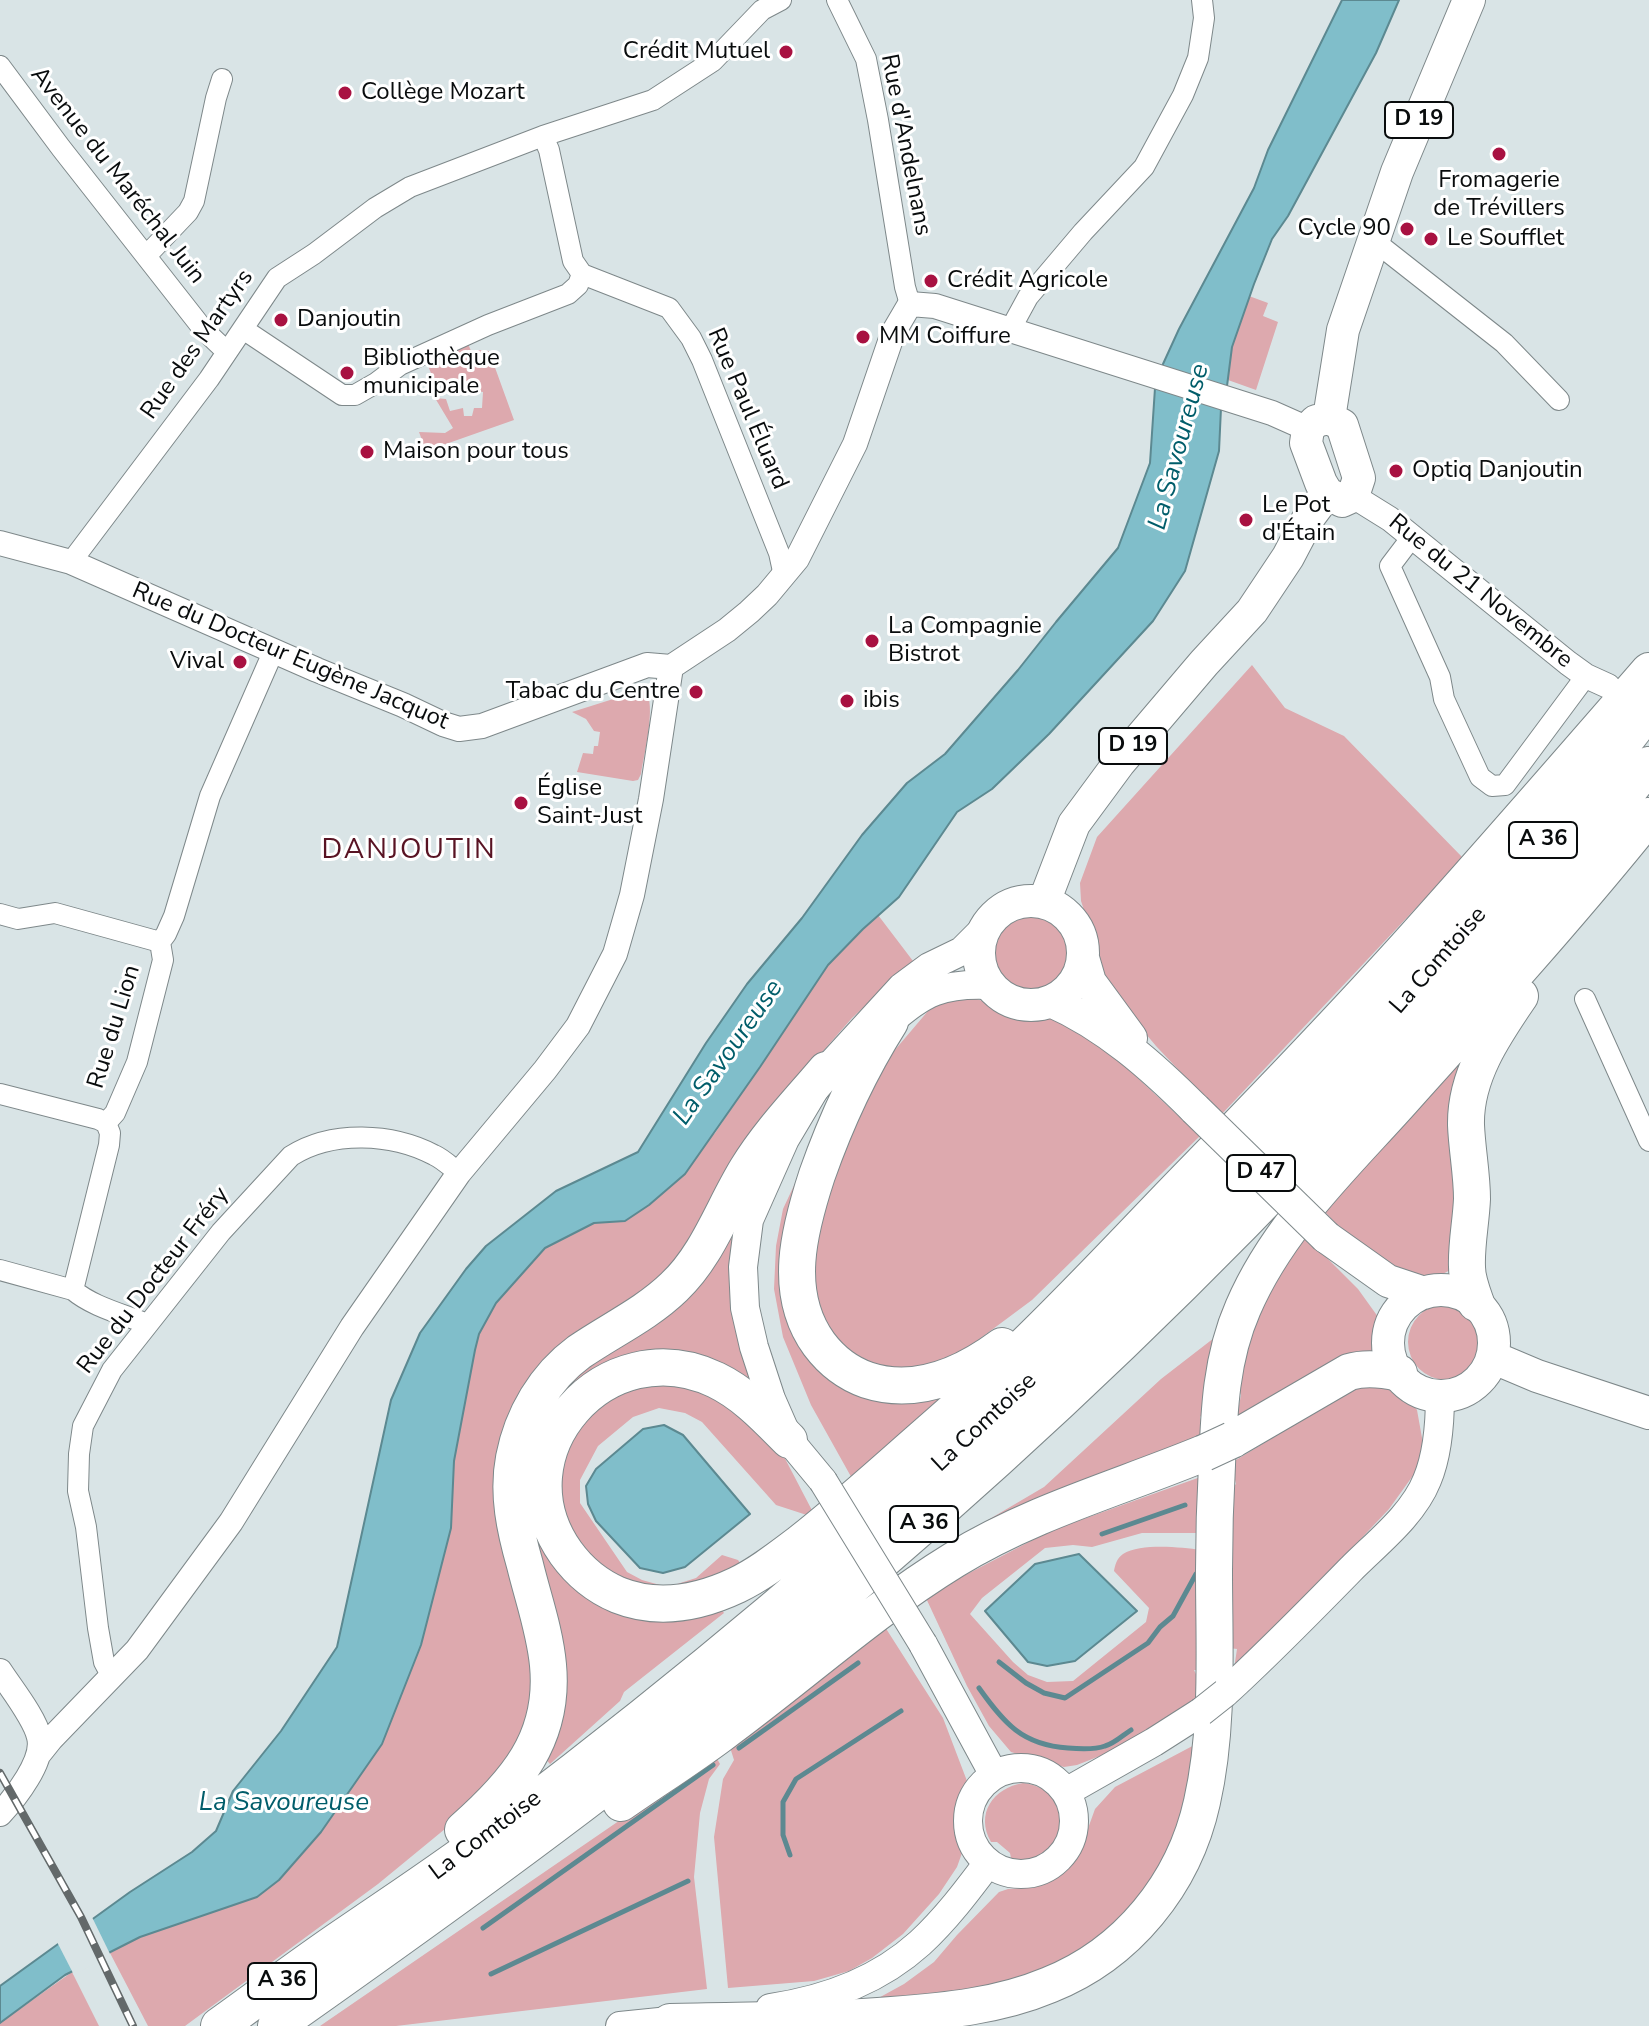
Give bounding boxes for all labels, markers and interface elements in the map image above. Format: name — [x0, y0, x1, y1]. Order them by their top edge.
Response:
place label: Crédit Mutuel — [623, 38, 770, 66]
marker: Crédit Mutuel — [777, 43, 795, 61]
street label: Rue d'Andelnans — [873, 52, 937, 238]
street label: Avenue du Maréchal Juin — [23, 62, 211, 290]
place label: Collège Mozart — [361, 79, 525, 107]
marker: Collège Mozart — [336, 84, 354, 102]
road number: D 19 — [1385, 102, 1453, 138]
marker: Fromagerie de Trévillers — [1490, 145, 1508, 163]
place label: Fromagerie de Trévillers — [1433, 167, 1565, 223]
place label: Cycle 90 — [1297, 215, 1391, 243]
marker: Cycle 90 — [1398, 220, 1416, 238]
place label: Le Soufflet — [1447, 225, 1564, 253]
marker: Le Soufflet — [1422, 230, 1440, 248]
street label: Rue des Martyrs — [136, 265, 260, 425]
place label: Crédit Agricole — [947, 267, 1108, 295]
marker: Crédit Agricole — [922, 272, 940, 290]
place label: Danjoutin — [297, 306, 401, 334]
marker: Danjoutin — [272, 311, 290, 329]
place label: MM Coiffure — [879, 323, 1011, 351]
street label: Rue Paul Éluard — [700, 324, 794, 494]
marker: MM Coiffure — [854, 328, 872, 346]
place label: Bibliothèque municipale — [363, 345, 500, 401]
water label: La Savoureuse — [1143, 361, 1217, 533]
marker: Bibliothèque municipale — [338, 364, 356, 382]
place label: Maison pour tous — [383, 438, 569, 466]
marker: Maison pour tous — [358, 443, 376, 461]
place label: Optiq Danjoutin — [1412, 457, 1583, 485]
marker: Optiq Danjoutin — [1387, 462, 1405, 480]
place label: Le Pot d'Étain — [1262, 492, 1335, 548]
street label: Rue du 21 Novembre — [1382, 509, 1578, 675]
marker: Le Pot d'Étain — [1237, 511, 1255, 529]
street label: Rue du Docteur Eugène Jacquot — [127, 577, 453, 737]
place label: La Compagnie Bistrot — [888, 613, 1042, 669]
marker: La Compagnie Bistrot — [863, 632, 881, 650]
place label: Vival — [170, 648, 224, 676]
marker: Vival — [231, 653, 249, 671]
place label: Tabac du Centre — [506, 678, 680, 706]
marker: Tabac du Centre — [687, 683, 705, 701]
place label: ibis — [863, 687, 900, 715]
marker: ibis — [838, 692, 856, 710]
road number: D 19 — [1099, 728, 1167, 764]
place label: Église Saint-Just — [537, 775, 642, 831]
marker: Église Saint-Just — [512, 794, 530, 812]
road number: A 36 — [1509, 822, 1577, 858]
district label: DANJOUTIN — [321, 834, 497, 868]
street label: La Comtoise — [1385, 902, 1493, 1020]
street label: Rue du Lion — [83, 962, 147, 1092]
water label: La Savoureuse — [667, 974, 791, 1132]
road number: D 47 — [1227, 1155, 1295, 1191]
street label: Rue du Docteur Fréry — [72, 1182, 236, 1380]
street label: La Comtoise — [927, 1367, 1043, 1479]
road number: A 36 — [890, 1506, 958, 1542]
street label: La Comtoise — [424, 1785, 548, 1887]
water label: La Savoureuse — [199, 1788, 369, 1820]
road number: A 36 — [248, 1963, 316, 1999]

